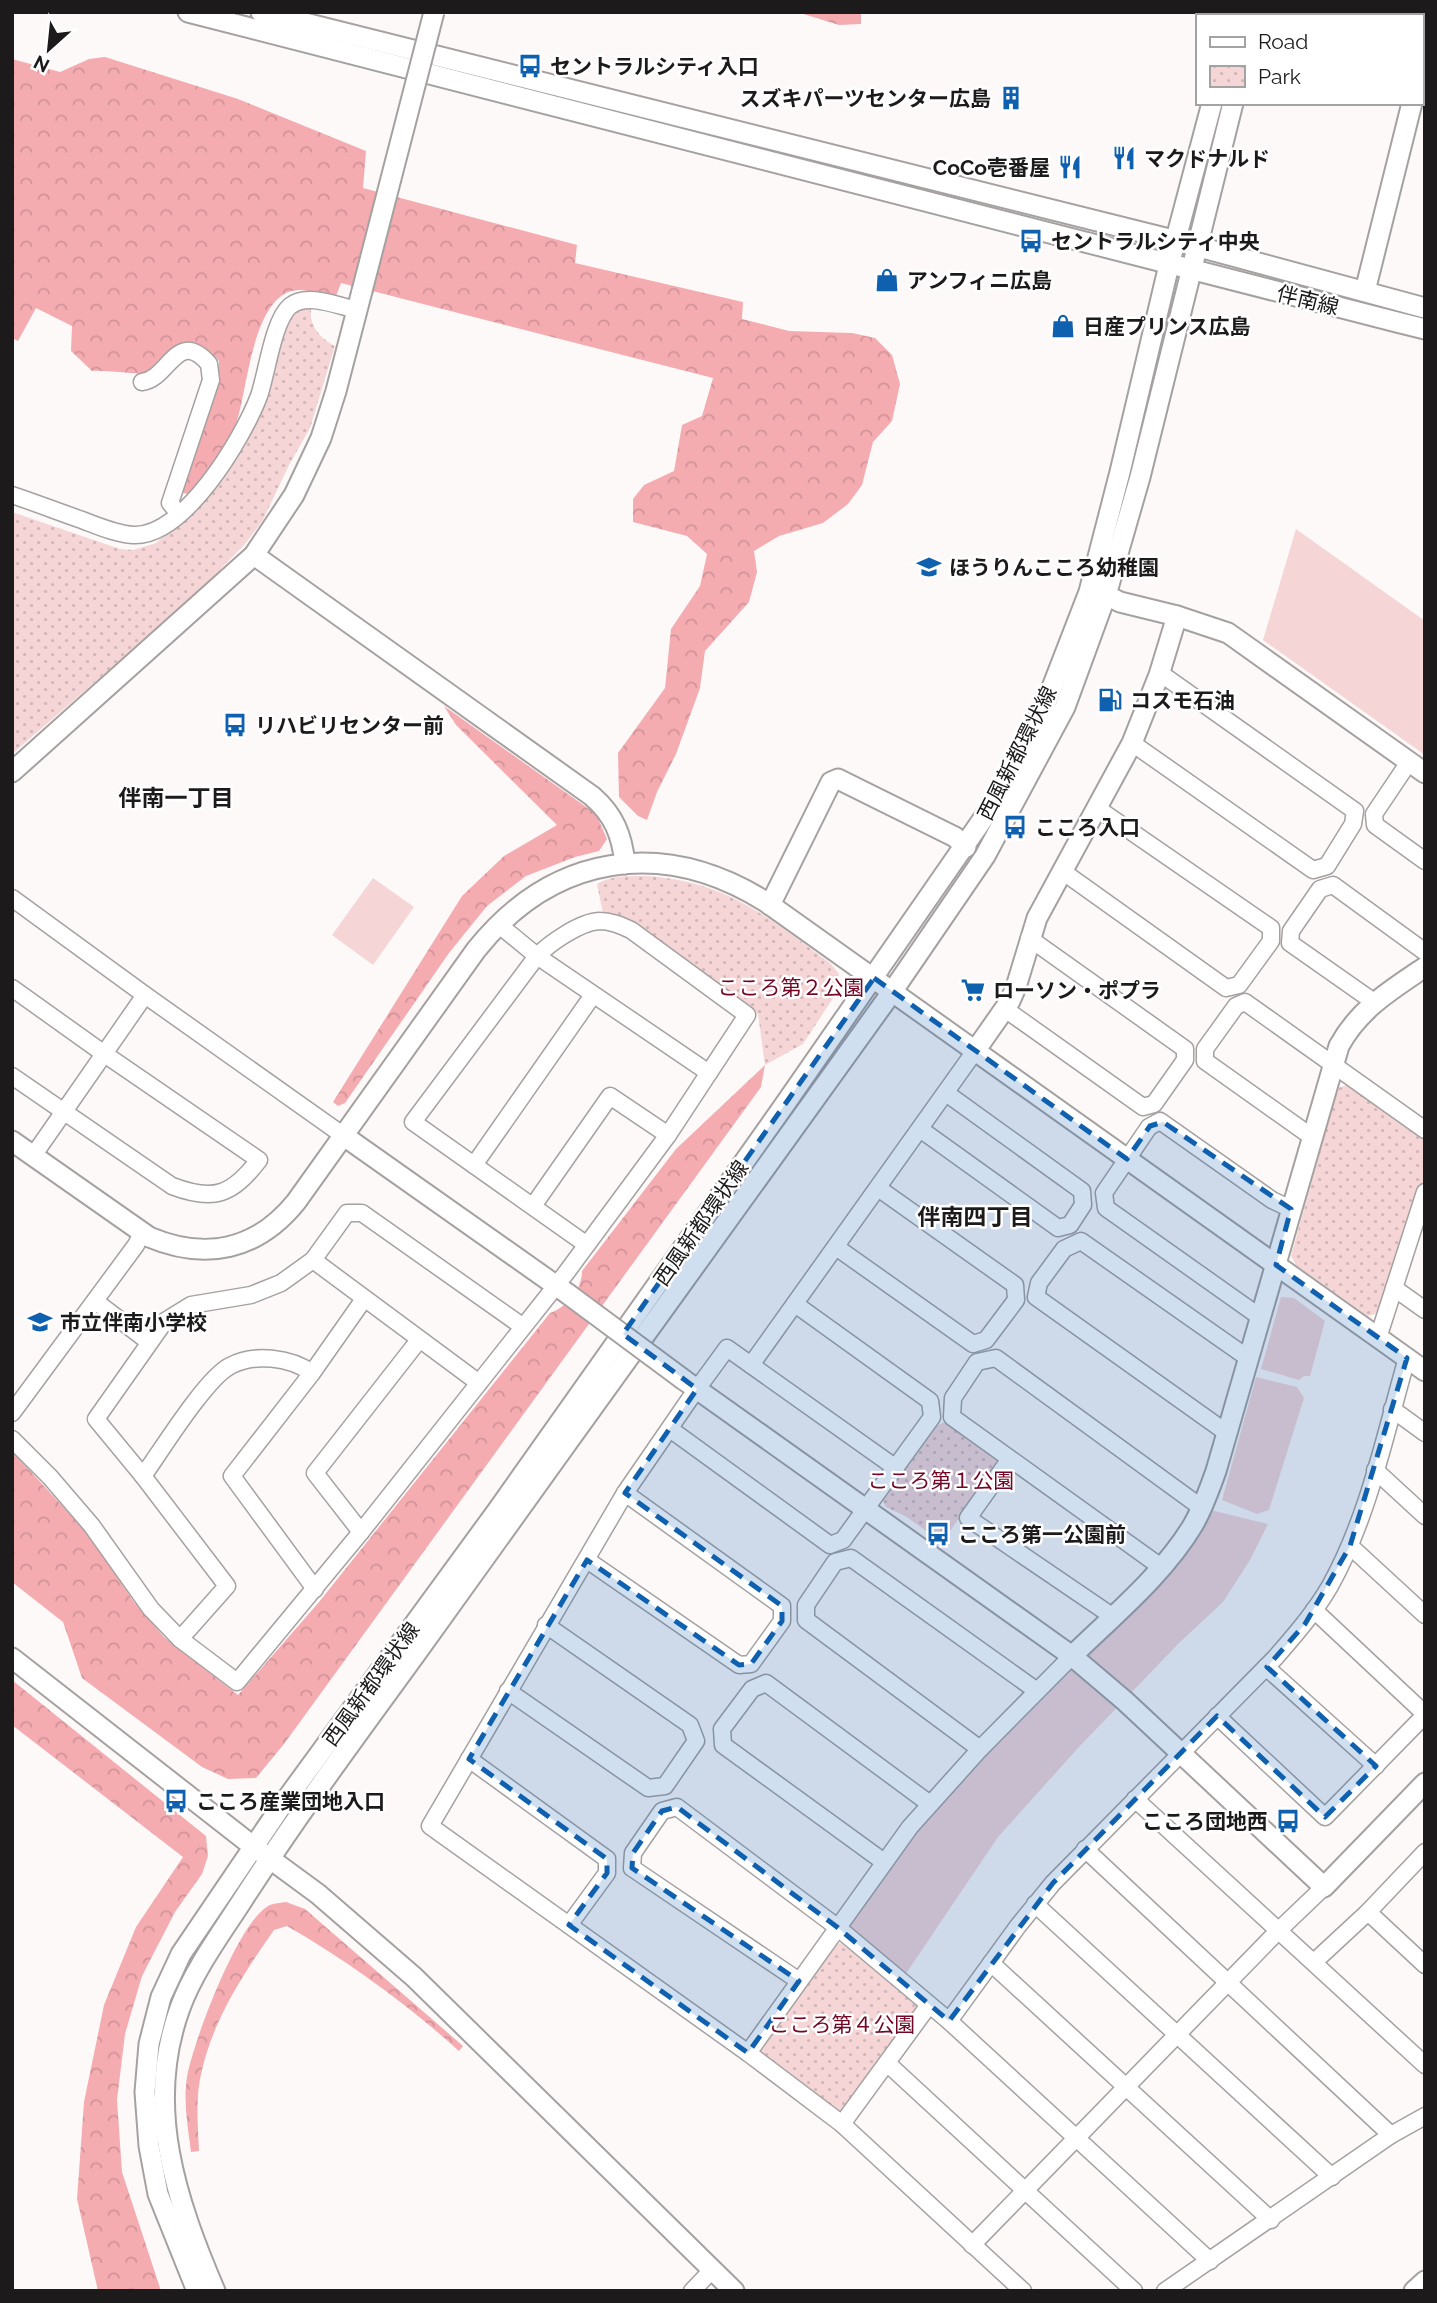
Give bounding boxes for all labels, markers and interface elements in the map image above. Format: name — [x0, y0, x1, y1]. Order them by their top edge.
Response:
north arrow — [14, 14, 84, 84]
legend — [1196, 14, 1423, 105]
text: Road — [1258, 29, 1308, 54]
text: N — [30, 51, 53, 77]
bus stop icon: セントラルシティ入口 — [516, 52, 544, 80]
place label: セントラルシティ入口 — [550, 54, 759, 79]
text: Park — [1258, 64, 1301, 89]
building icon: スズキパーツセンター広島 — [997, 84, 1025, 112]
place label: スズキパーツセンター広島 — [739, 86, 991, 111]
restaurant icon: マクドナルド — [1110, 144, 1138, 172]
place label: マクドナルド — [1144, 146, 1270, 171]
restaurant icon: CoCo壱番屋 — [1056, 153, 1084, 181]
place label: CoCo壱番屋 — [933, 155, 1050, 180]
bus stop icon: セントラルシティ中央 — [1017, 227, 1045, 255]
place label: セントラルシティ中央 — [1051, 229, 1260, 254]
shop icon: アンフィニ広島 — [873, 266, 901, 294]
place label: アンフィニ広島 — [907, 268, 1052, 293]
street label: 伴南線 — [1274, 280, 1342, 320]
shop icon: 日産プリンス広島 — [1049, 312, 1077, 340]
place label: 日産プリンス広島 — [1083, 314, 1251, 339]
school or university icon: ほうりんこころ幼稚園 — [915, 553, 943, 581]
place label: ほうりんこころ幼稚園 — [949, 555, 1159, 580]
street label: 西風新都環状線 — [972, 682, 1062, 824]
fuel station icon: コスモ石油 — [1096, 686, 1124, 714]
place label: コスモ石油 — [1130, 688, 1235, 713]
bus stop icon: リハビリセンター前 — [221, 711, 249, 739]
place label: リハビリセンター前 — [255, 713, 444, 738]
district label: 伴南一丁目 — [119, 784, 234, 811]
bus stop icon: こころ入口 — [1001, 813, 1029, 841]
place label: こころ入口 — [1035, 815, 1140, 840]
park label: こころ第２公園 — [718, 975, 865, 1000]
supermarket icon: ローソン・ポプラ — [959, 976, 987, 1004]
place label: ローソン・ポプラ — [993, 978, 1161, 1003]
street label: 西風新都環状線 — [649, 1156, 753, 1290]
district label: 伴南四丁目 — [918, 1203, 1033, 1230]
school or university icon: 市立伴南小学校 — [26, 1308, 54, 1336]
place label: 市立伴南小学校 — [60, 1310, 207, 1335]
park label: こころ第１公園 — [868, 1468, 1015, 1493]
bus stop icon: こころ第一公園前 — [924, 1520, 952, 1548]
place label: こころ第一公園前 — [958, 1522, 1126, 1547]
street label: 西風新都環状線 — [318, 1617, 424, 1751]
bus stop icon: こころ産業団地入口 — [162, 1787, 190, 1815]
place label: こころ産業団地入口 — [196, 1789, 385, 1814]
bus stop icon: こころ団地西 — [1274, 1807, 1302, 1835]
place label: こころ団地西 — [1142, 1809, 1268, 1834]
park label: こころ第４公園 — [769, 2012, 916, 2037]

